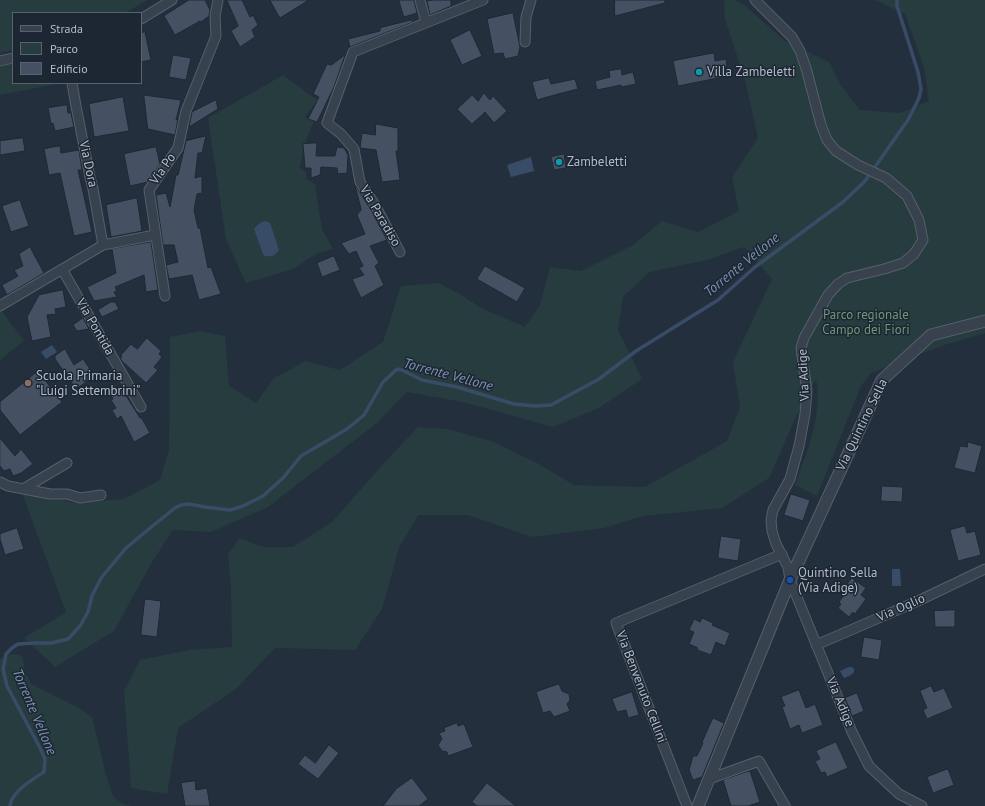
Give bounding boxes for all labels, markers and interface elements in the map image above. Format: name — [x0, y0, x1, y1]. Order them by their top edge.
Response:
legend — [12, 12, 142, 84]
text: Strada — [50, 21, 83, 36]
text: Parco — [50, 41, 78, 56]
text: Edificio — [50, 61, 88, 76]
place label: Villa Zambeletti — [707, 64, 796, 80]
marker: Villa Zambeletti — [694, 67, 704, 77]
street label: Via Dora — [75, 139, 101, 189]
street label: Via Po — [147, 150, 179, 188]
place label: Zambeletti — [567, 154, 627, 170]
marker: Zambeletti — [554, 157, 564, 167]
street label: Via Paradiso — [356, 183, 404, 249]
water label: Torrente Vellone — [701, 229, 783, 301]
street label: Via Pontida — [72, 296, 118, 358]
park label: Parco regionale Campo dei Fiori — [822, 307, 910, 338]
street label: Via Adige — [795, 348, 813, 402]
water label: Torrente Vellone — [401, 355, 495, 395]
place label: Scuola Primaria "Luigi Settembrini" — [36, 368, 140, 399]
street label: Via Quintino Sella — [833, 377, 891, 473]
marker: Scuola Primaria "Luigi Settembrini" — [23, 378, 33, 388]
place label: Quintino Sella (Via Adige) — [798, 565, 877, 596]
marker: Quintino Sella (Via Adige) — [785, 575, 795, 585]
street label: Via Oglio — [875, 591, 927, 625]
street label: Via Benvenuto Cellini — [612, 629, 670, 745]
water label: Torrente Vellone — [8, 666, 60, 758]
street label: Via Adige — [823, 675, 857, 729]

